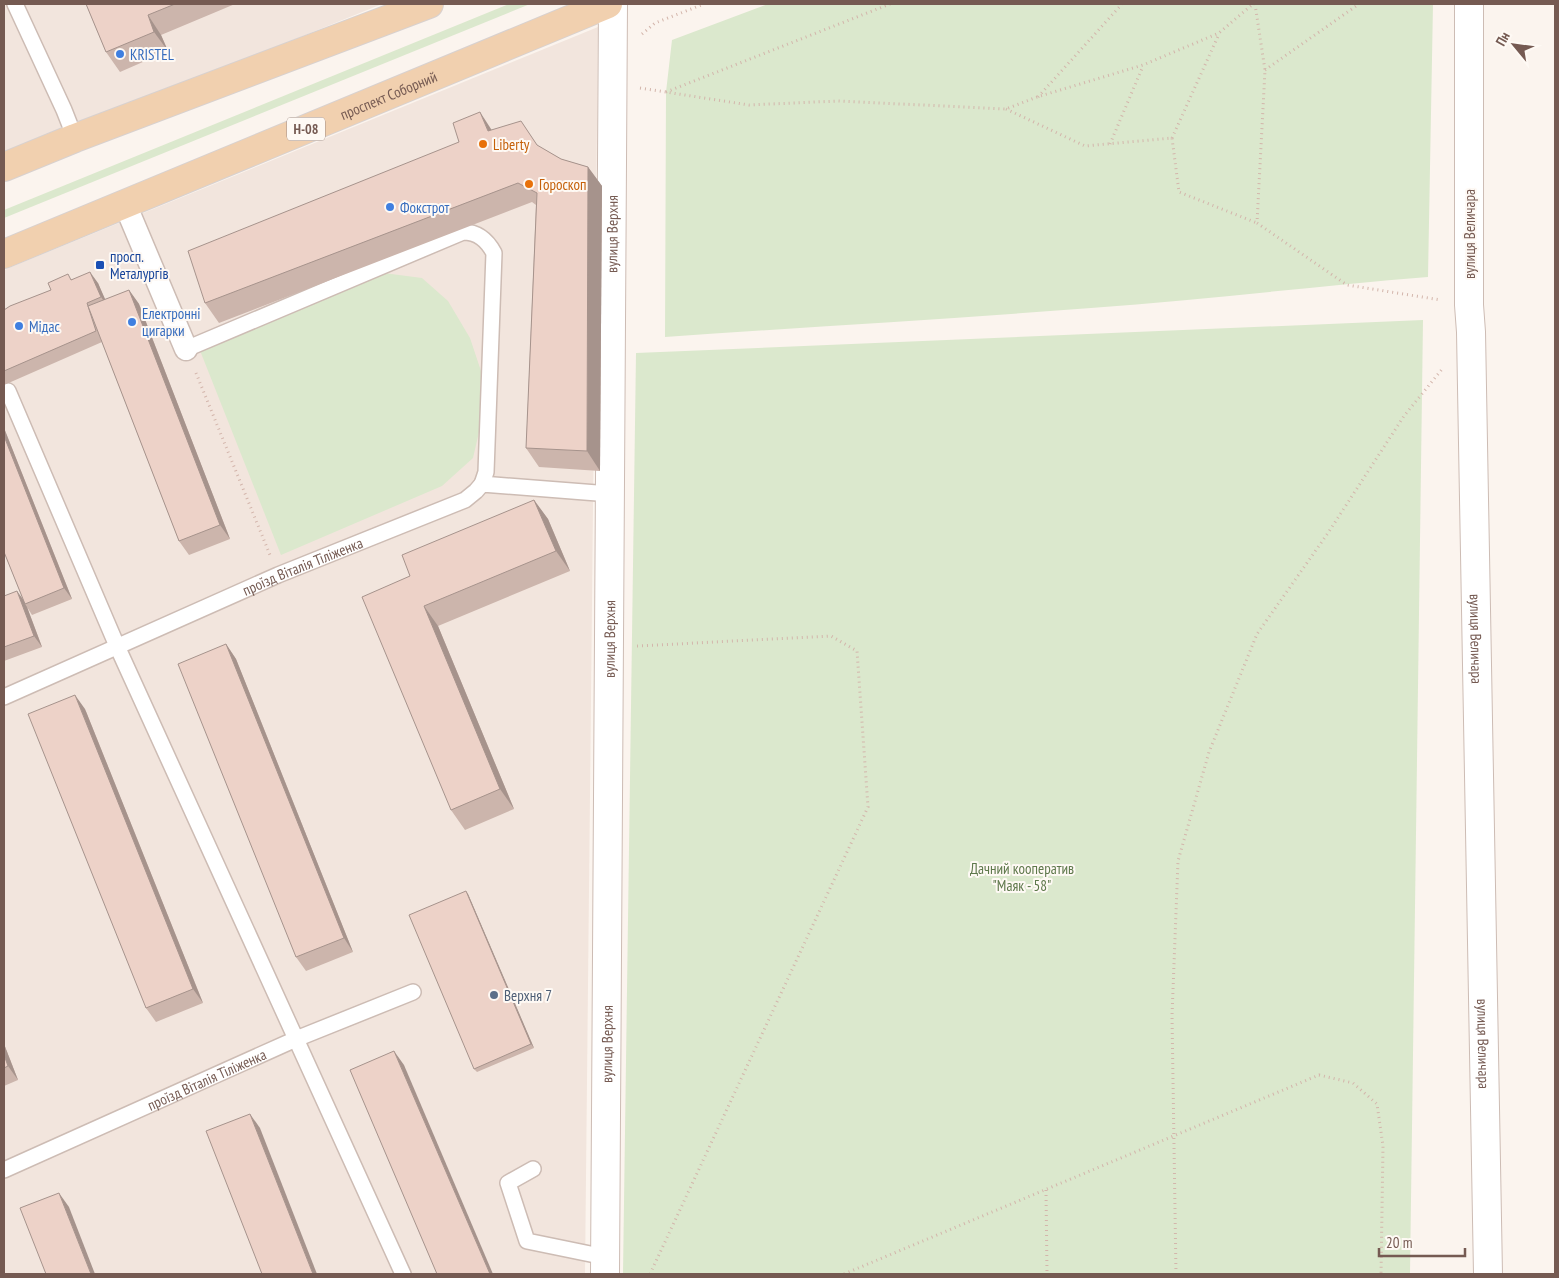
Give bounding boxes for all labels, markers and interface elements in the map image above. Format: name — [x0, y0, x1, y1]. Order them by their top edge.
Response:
north arrow — [1489, 20, 1539, 70]
text: Пн — [1491, 28, 1514, 49]
place label: KRISTEL — [130, 45, 175, 64]
marker: KRISTEL — [114, 48, 126, 60]
street label: проспект Соборний — [337, 66, 440, 123]
road number: Н-08 — [287, 118, 325, 140]
place label: Liberty — [493, 135, 530, 154]
marker: Liberty — [477, 138, 489, 150]
place label: Гороскоп — [539, 175, 586, 194]
marker: Гороскоп — [523, 178, 535, 190]
street label: вулиця Величара — [1460, 189, 1479, 279]
street label: вулиця Верхня — [602, 195, 621, 273]
place label: Фокстрот — [400, 198, 449, 217]
marker: Фокстрот — [384, 201, 396, 213]
place label: просп. Металургів — [110, 247, 169, 283]
marker: просп. Металургів — [94, 259, 106, 271]
place label: Електронні цигарки — [142, 304, 201, 340]
marker: Електронні цигарки — [126, 316, 138, 328]
place label: Мідас — [29, 317, 60, 336]
marker: Мідас — [13, 320, 25, 332]
street label: проїзд Віталія Тіліженка — [239, 533, 365, 599]
street label: вулиця Величара — [1466, 594, 1487, 684]
street label: вулиця Верхня — [599, 600, 619, 678]
park label: Дачний кооператив "Маяк - 58" — [970, 859, 1074, 895]
place label: Верхня 7 — [504, 986, 552, 1005]
marker: Верхня 7 — [488, 989, 500, 1001]
street label: вулиця Величара — [1474, 999, 1494, 1089]
street label: вулиця Верхня — [597, 1005, 616, 1083]
street label: проїзд Віталія Тіліженка — [144, 1044, 269, 1114]
scale bar — [1379, 1226, 1465, 1258]
text: 20 m — [1386, 1233, 1412, 1252]

